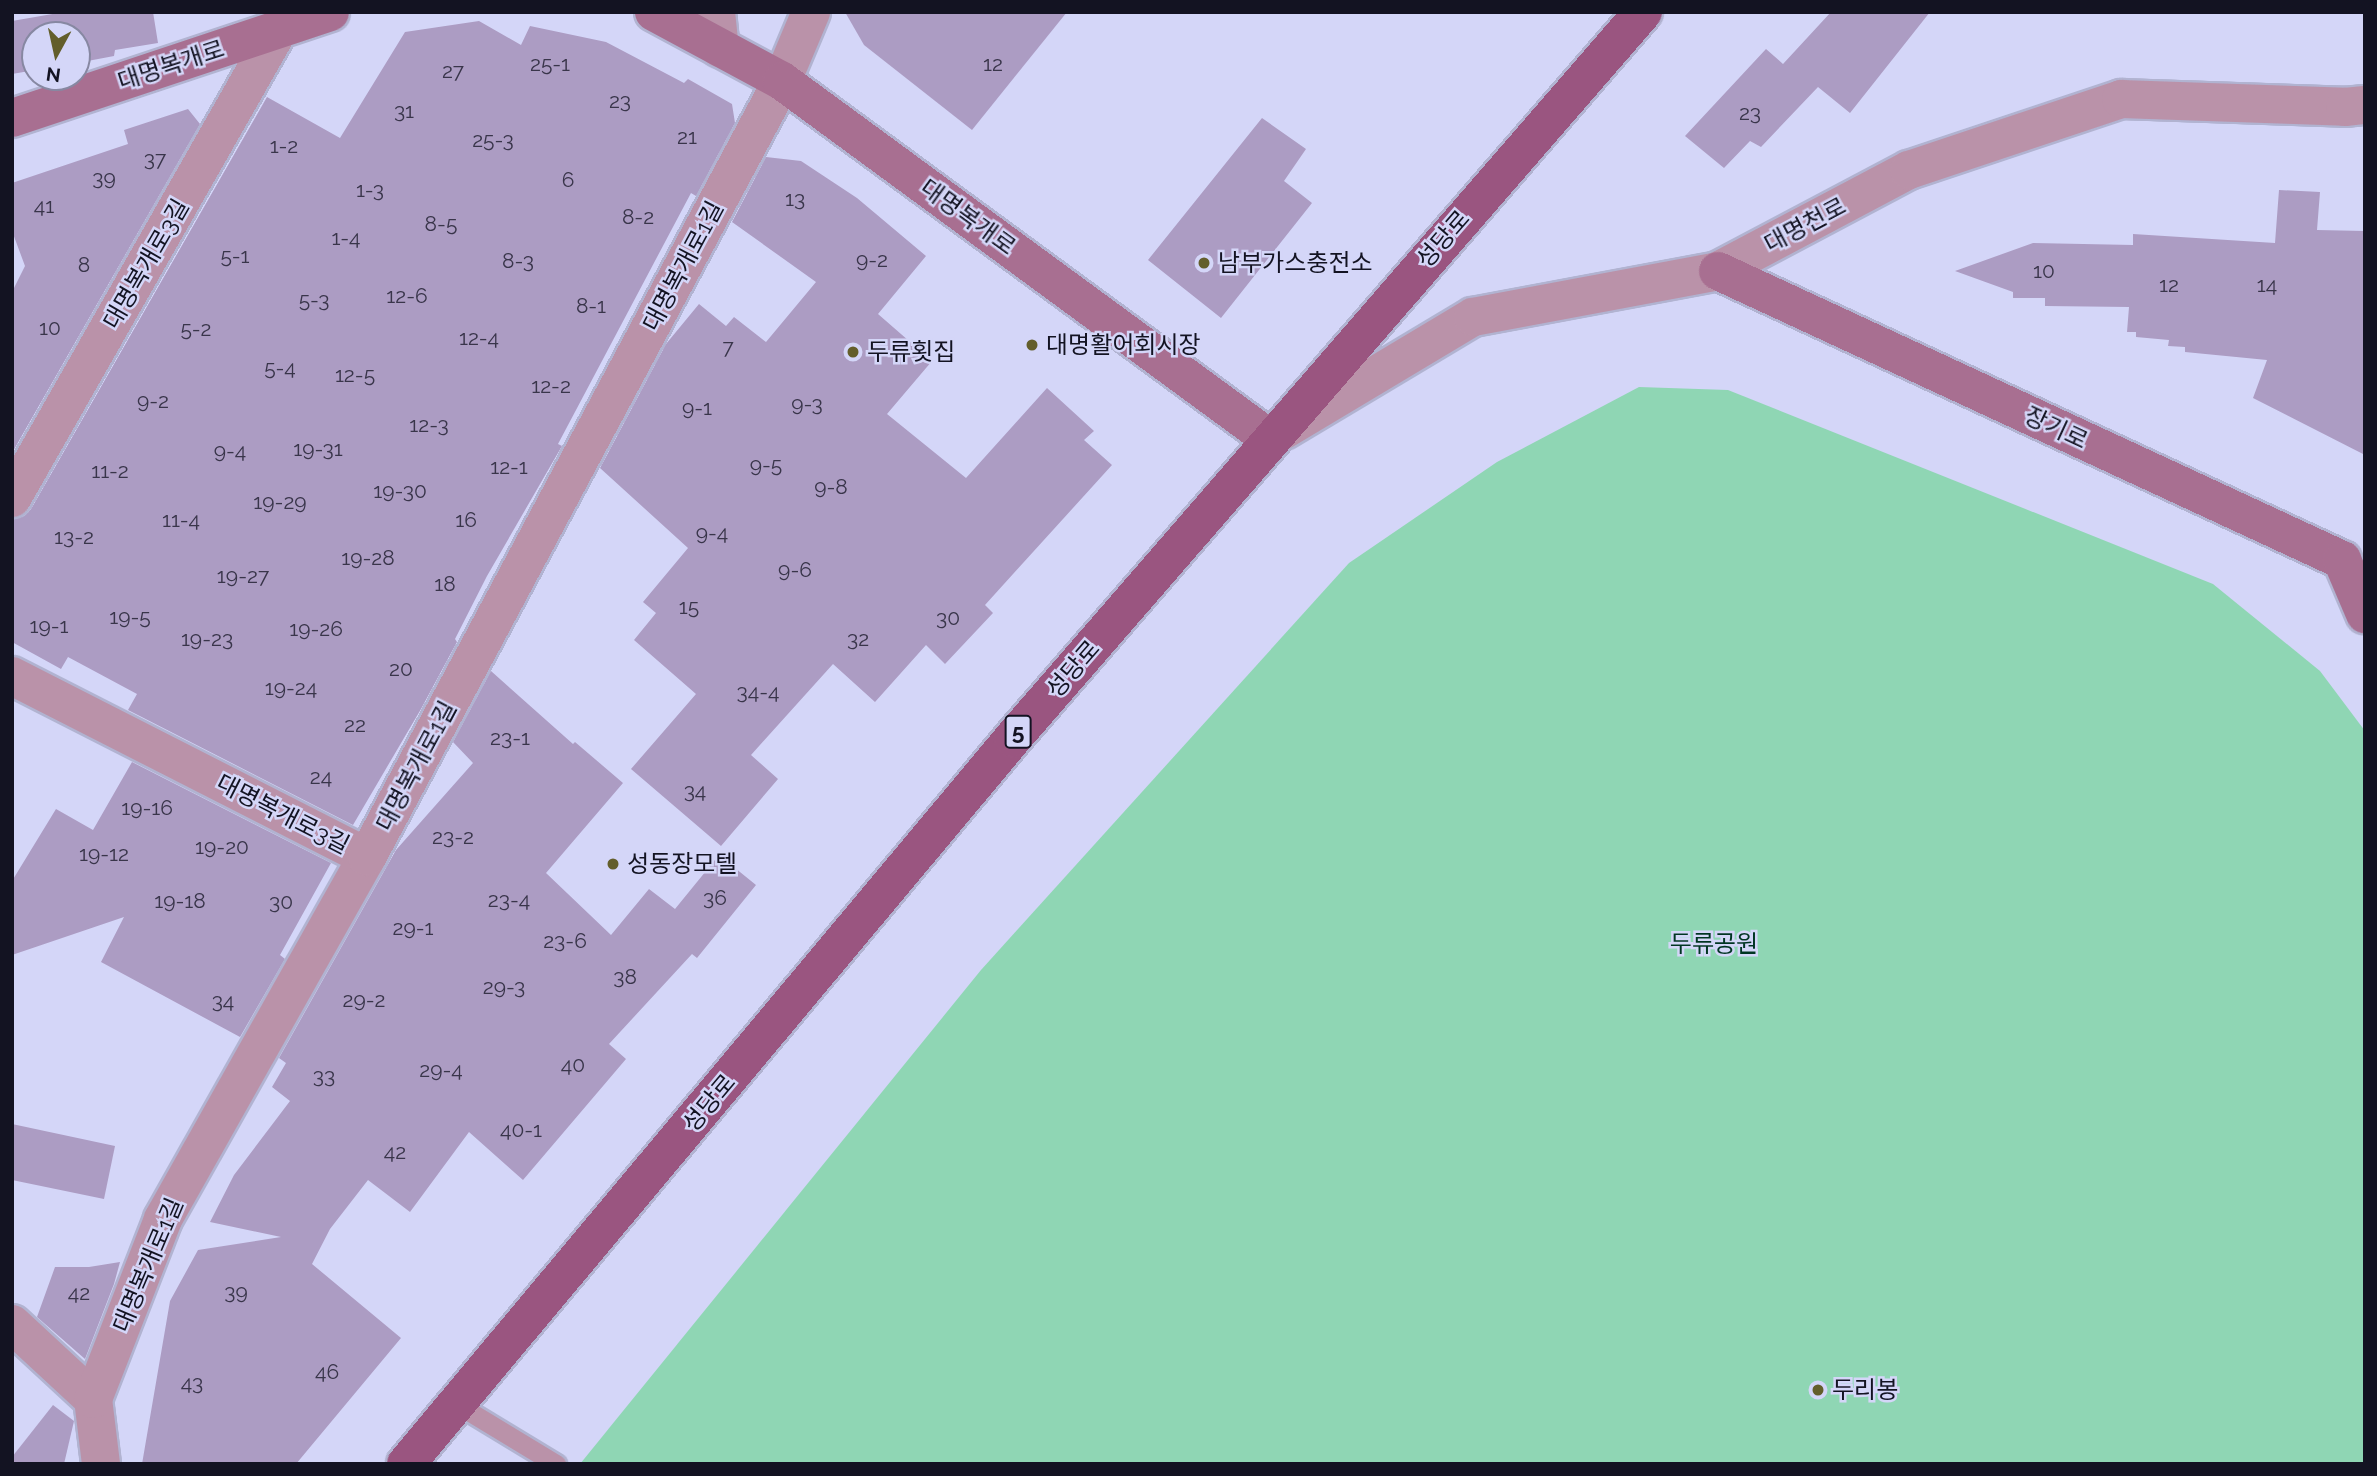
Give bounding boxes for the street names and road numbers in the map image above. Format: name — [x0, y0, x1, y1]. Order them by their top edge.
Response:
street label: 대명복개로 — [114, 34, 228, 96]
street label: 대명복개로 — [915, 173, 1021, 261]
street label: 대명천로 — [1759, 192, 1851, 258]
street label: 대명복개로3길 — [97, 194, 195, 334]
street label: 대명복개로1길 — [637, 196, 729, 336]
street label: 성당로 — [1410, 205, 1476, 273]
street label: 장기로 — [2020, 401, 2092, 455]
street label: 성당로 — [1040, 635, 1106, 703]
street label: 대명복개로1길 — [370, 696, 462, 836]
road number: 5 — [1004, 712, 1032, 752]
street label: 대명복개로3길 — [212, 768, 354, 860]
street label: 성당로 — [677, 1068, 741, 1138]
street label: 대명복개로1길 — [107, 1194, 189, 1336]

